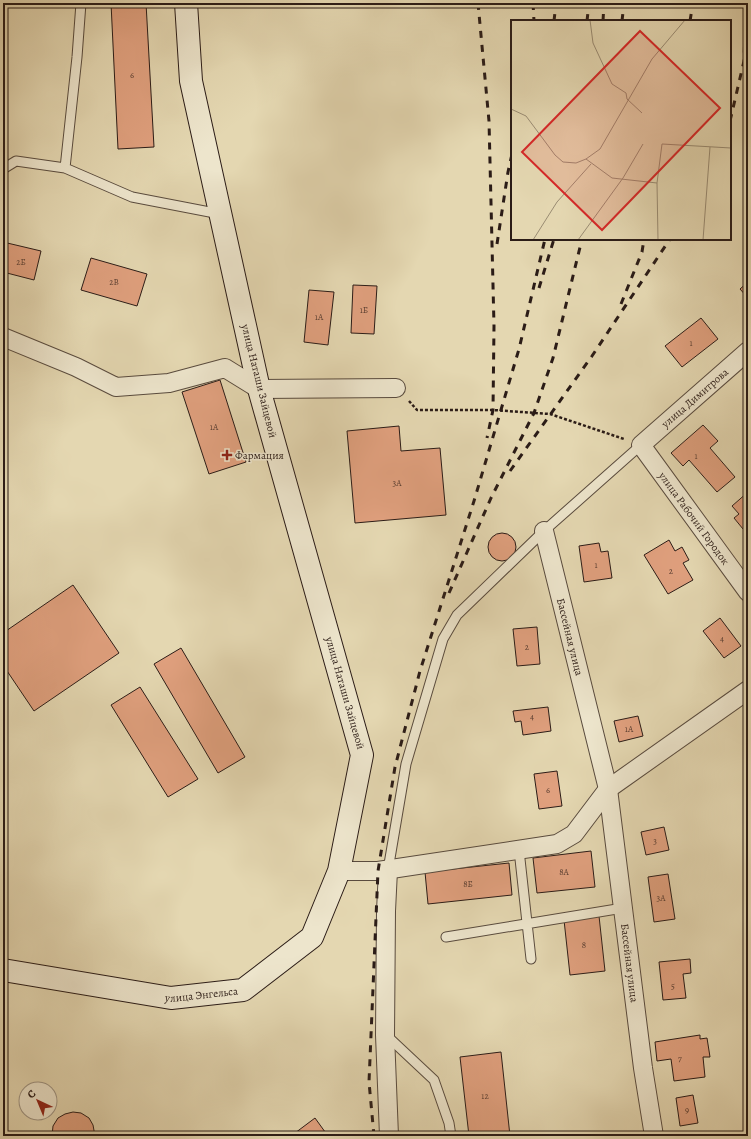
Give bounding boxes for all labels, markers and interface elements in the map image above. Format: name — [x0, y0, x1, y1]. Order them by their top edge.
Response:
inset map — [511, 20, 731, 240]
house number: 6 — [130, 69, 134, 81]
house number: 2Б — [16, 256, 26, 268]
house number: 2В — [109, 276, 119, 288]
house number: 1Б — [360, 304, 368, 316]
house number: 1А — [315, 311, 324, 323]
street label: улица Наташи Зайцевой — [237, 322, 280, 439]
house number: 1 — [689, 337, 693, 349]
street label: улица Димитрова — [658, 364, 732, 432]
house number: 1А — [210, 421, 219, 433]
place label: Фармация — [235, 448, 284, 463]
marker: Фармация — [222, 450, 232, 460]
house number: 1 — [694, 450, 698, 462]
street label: улица Рабочий Городок — [655, 468, 733, 568]
house number: 3А — [392, 477, 402, 489]
house number: 1 — [594, 559, 598, 571]
house number: 2 — [669, 565, 674, 577]
street label: Бассейная улица — [553, 596, 587, 678]
house number: 4 — [720, 632, 724, 644]
street label: улица Наташи Зайцевой — [321, 634, 368, 751]
house number: 2 — [525, 641, 530, 653]
house number: 4 — [530, 710, 534, 722]
house number: 1А — [625, 723, 634, 735]
house number: 6 — [546, 784, 550, 796]
house number: 3 — [653, 835, 657, 847]
house number: 8А — [559, 866, 570, 878]
house number: 8Б — [463, 878, 473, 890]
house number: 3А — [656, 892, 666, 904]
street label: Бассейная улица — [617, 922, 642, 1004]
house number: 8 — [582, 939, 586, 951]
house number: 5 — [671, 980, 675, 992]
street label: улица Энгельса — [163, 983, 240, 1006]
house number: 7 — [678, 1052, 682, 1064]
north arrow — [18, 1081, 58, 1121]
text: С — [24, 1086, 39, 1102]
house number: 12 — [481, 1090, 489, 1102]
house number: 9 — [685, 1104, 689, 1116]

